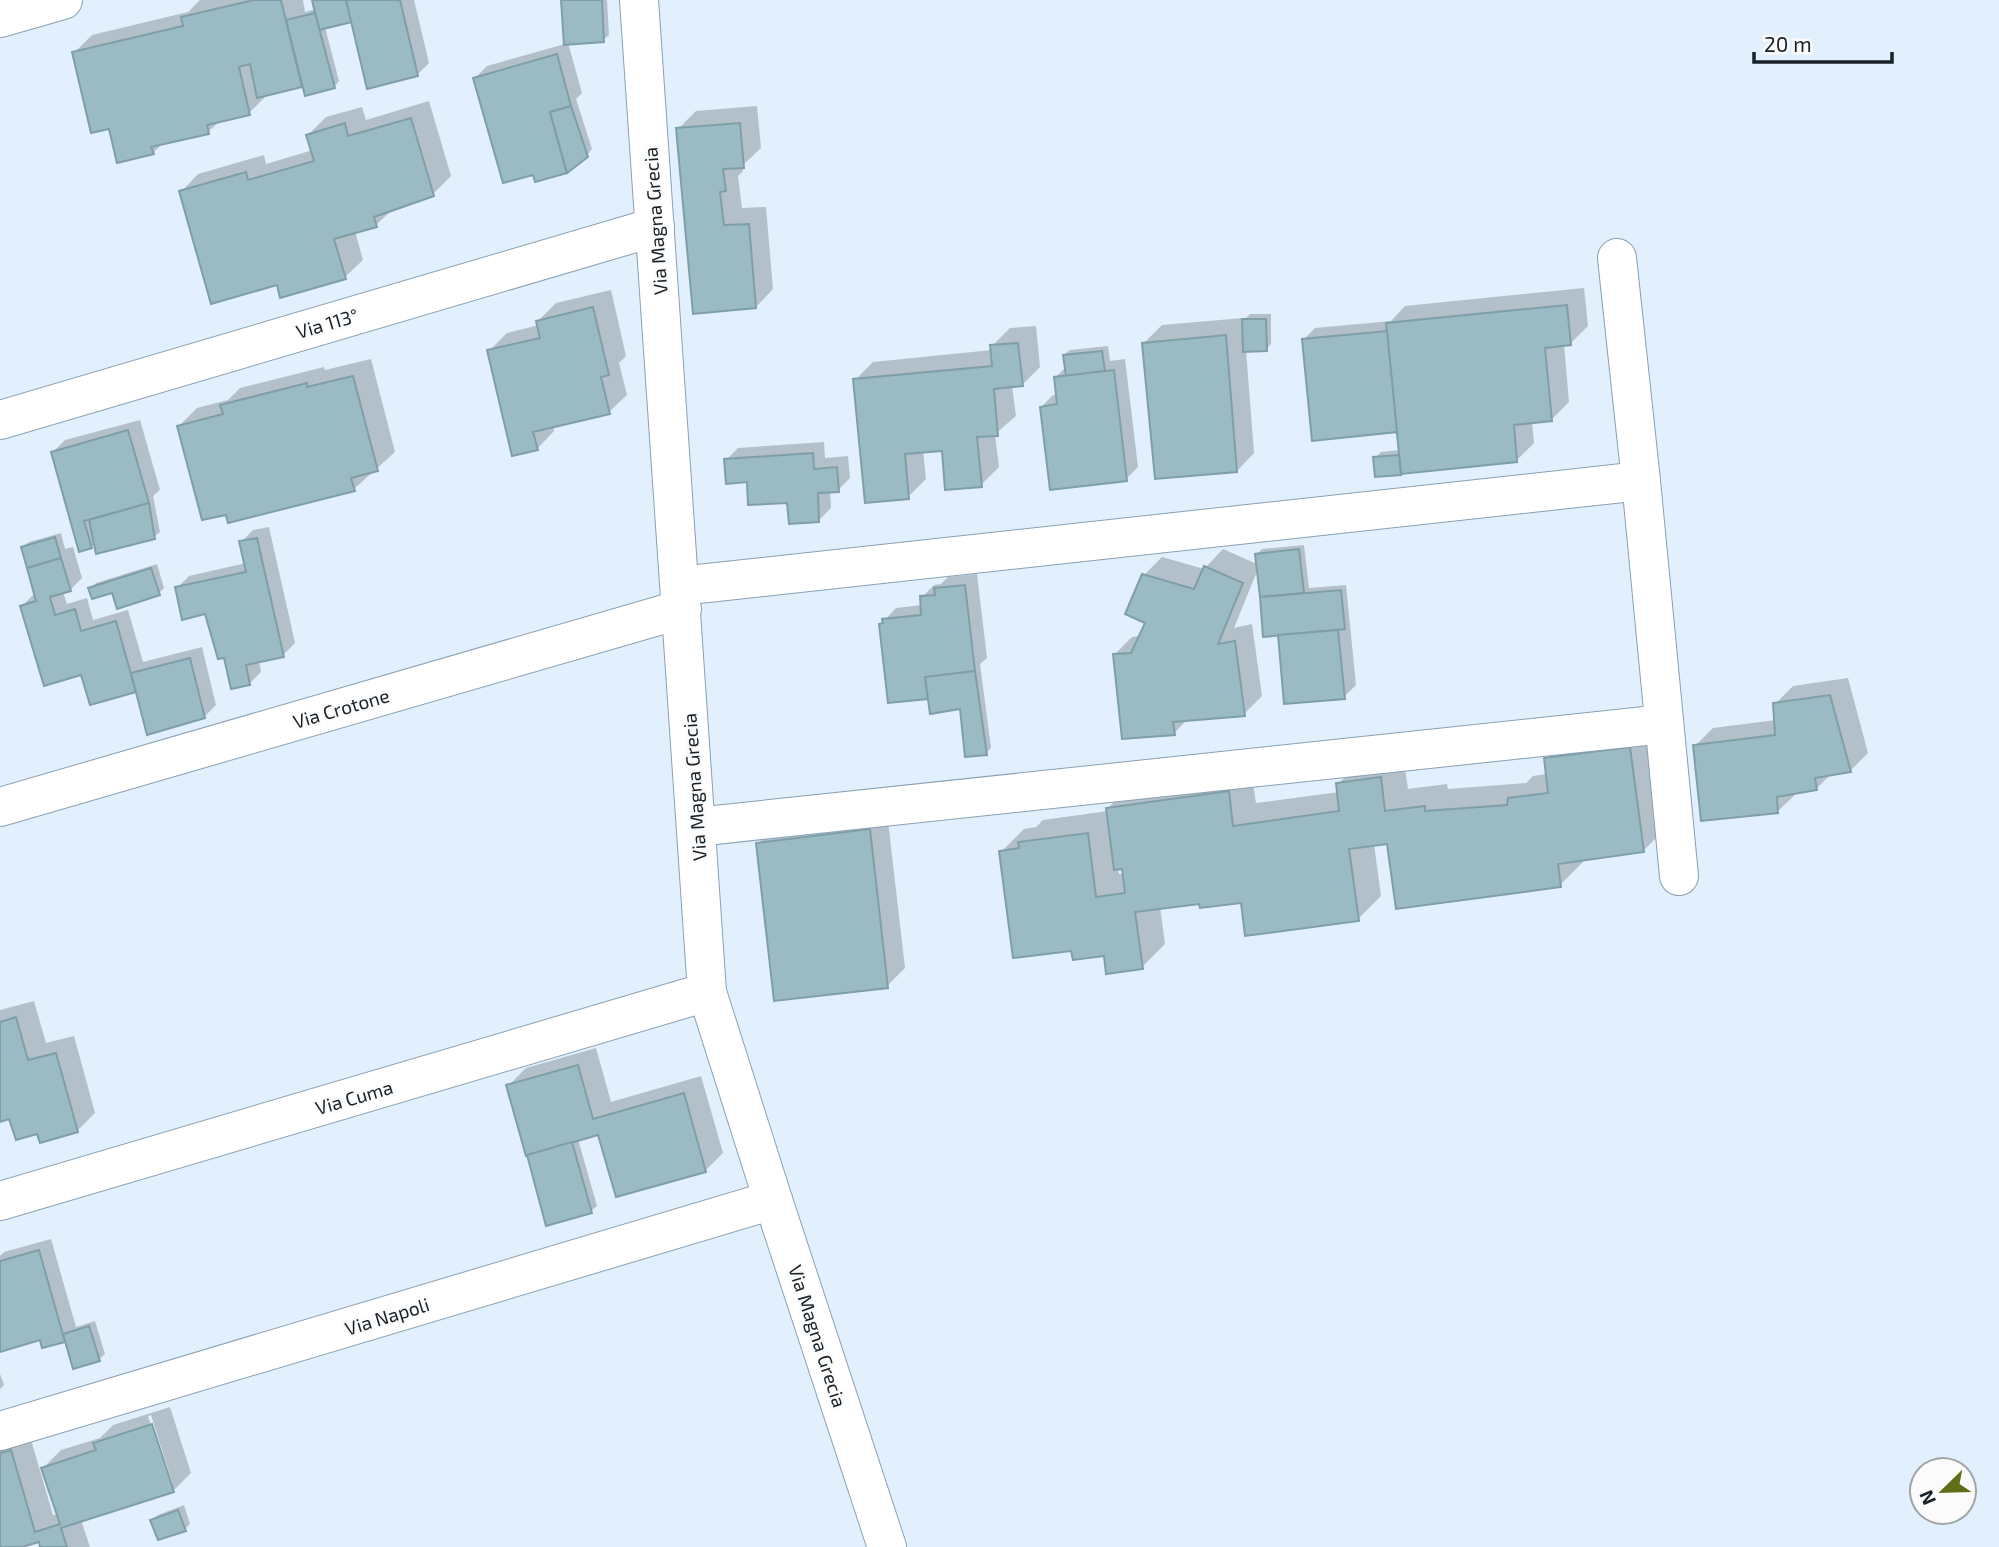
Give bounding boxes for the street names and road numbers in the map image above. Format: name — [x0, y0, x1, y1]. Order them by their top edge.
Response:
street label: Via Magna Grecia — [638, 146, 672, 296]
street label: Via 113° — [293, 303, 361, 343]
street label: Via Crotone — [290, 683, 392, 733]
street label: Via Magna Grecia — [677, 712, 711, 862]
street label: Via Cuma — [313, 1075, 395, 1119]
street label: Via Magna Grecia — [784, 1262, 852, 1410]
street label: Via Napoli — [342, 1292, 432, 1340]

